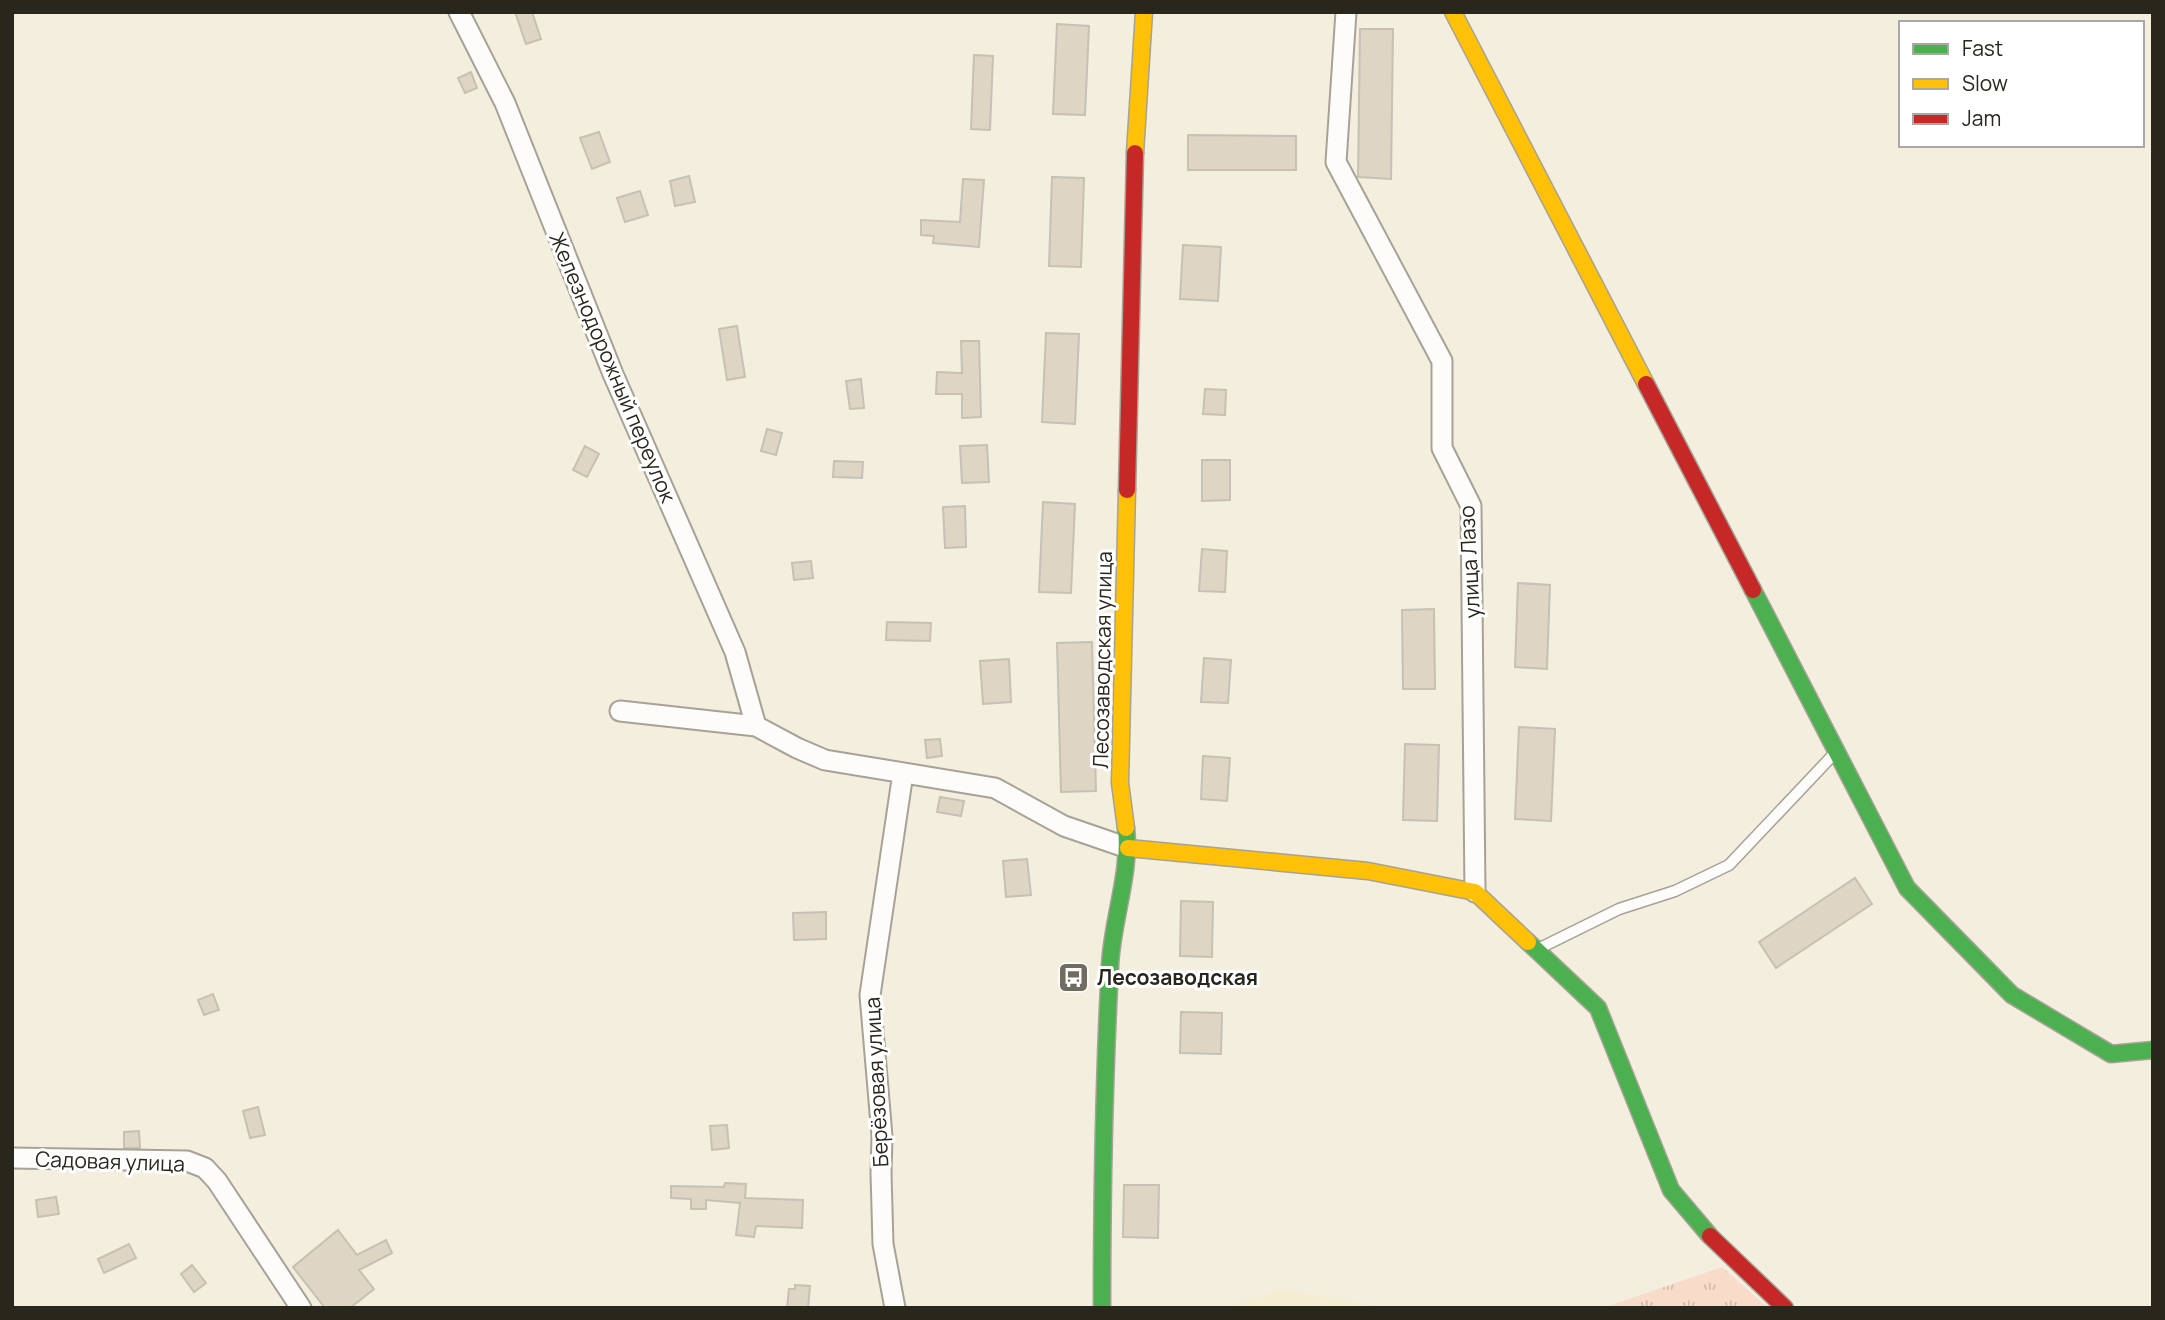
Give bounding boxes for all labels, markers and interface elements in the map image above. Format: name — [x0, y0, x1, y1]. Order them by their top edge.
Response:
legend — [1899, 21, 2144, 147]
text: Fast — [1962, 34, 2003, 62]
text: Slow — [1962, 69, 2008, 97]
text: Jam — [1962, 104, 2001, 132]
street label: Железнодорожный переулок — [543, 228, 683, 507]
street label: улица Лазо — [1452, 505, 1486, 619]
street label: Лесозаводская улица — [1086, 551, 1118, 769]
bus stop icon: Лесозаводская — [1057, 960, 1091, 994]
place label: Лесозаводская — [1097, 963, 1258, 991]
street label: Берёзовая улица — [858, 996, 894, 1168]
street label: Садовая улица — [35, 1144, 185, 1178]

